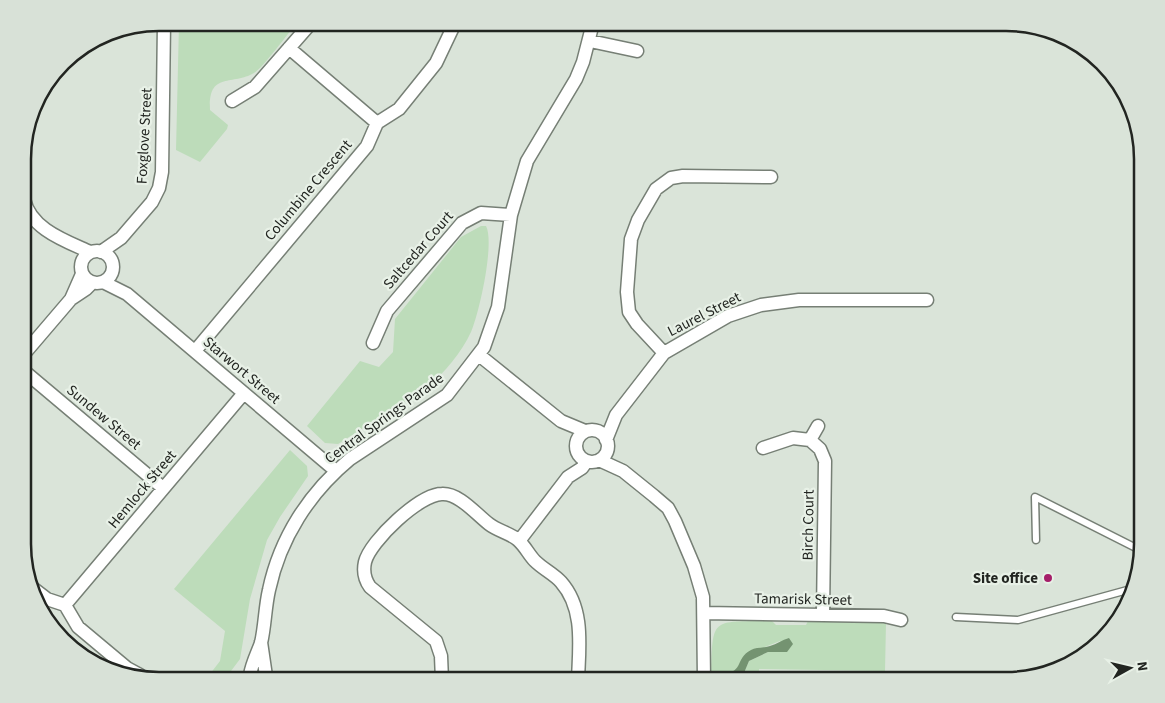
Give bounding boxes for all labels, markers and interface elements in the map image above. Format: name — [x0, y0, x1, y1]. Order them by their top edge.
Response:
street label: Foxglove Street — [131, 87, 158, 185]
street label: Columbine Crescent — [260, 135, 357, 245]
street label: Saltcedar Court — [378, 207, 458, 294]
street label: Laurel Street — [664, 287, 745, 342]
street label: Starwort Street — [198, 332, 285, 409]
street label: Central Springs Parade — [321, 368, 448, 469]
street label: Sundew Street — [62, 380, 146, 455]
street label: Hemlock Street — [103, 446, 181, 533]
street label: Birch Court — [797, 489, 820, 561]
place label: Site office — [973, 568, 1038, 589]
marker: Site office — [1042, 572, 1054, 584]
street label: Tamarisk Street — [754, 588, 852, 611]
north arrow — [1105, 643, 1155, 693]
text: N — [1131, 660, 1152, 672]

